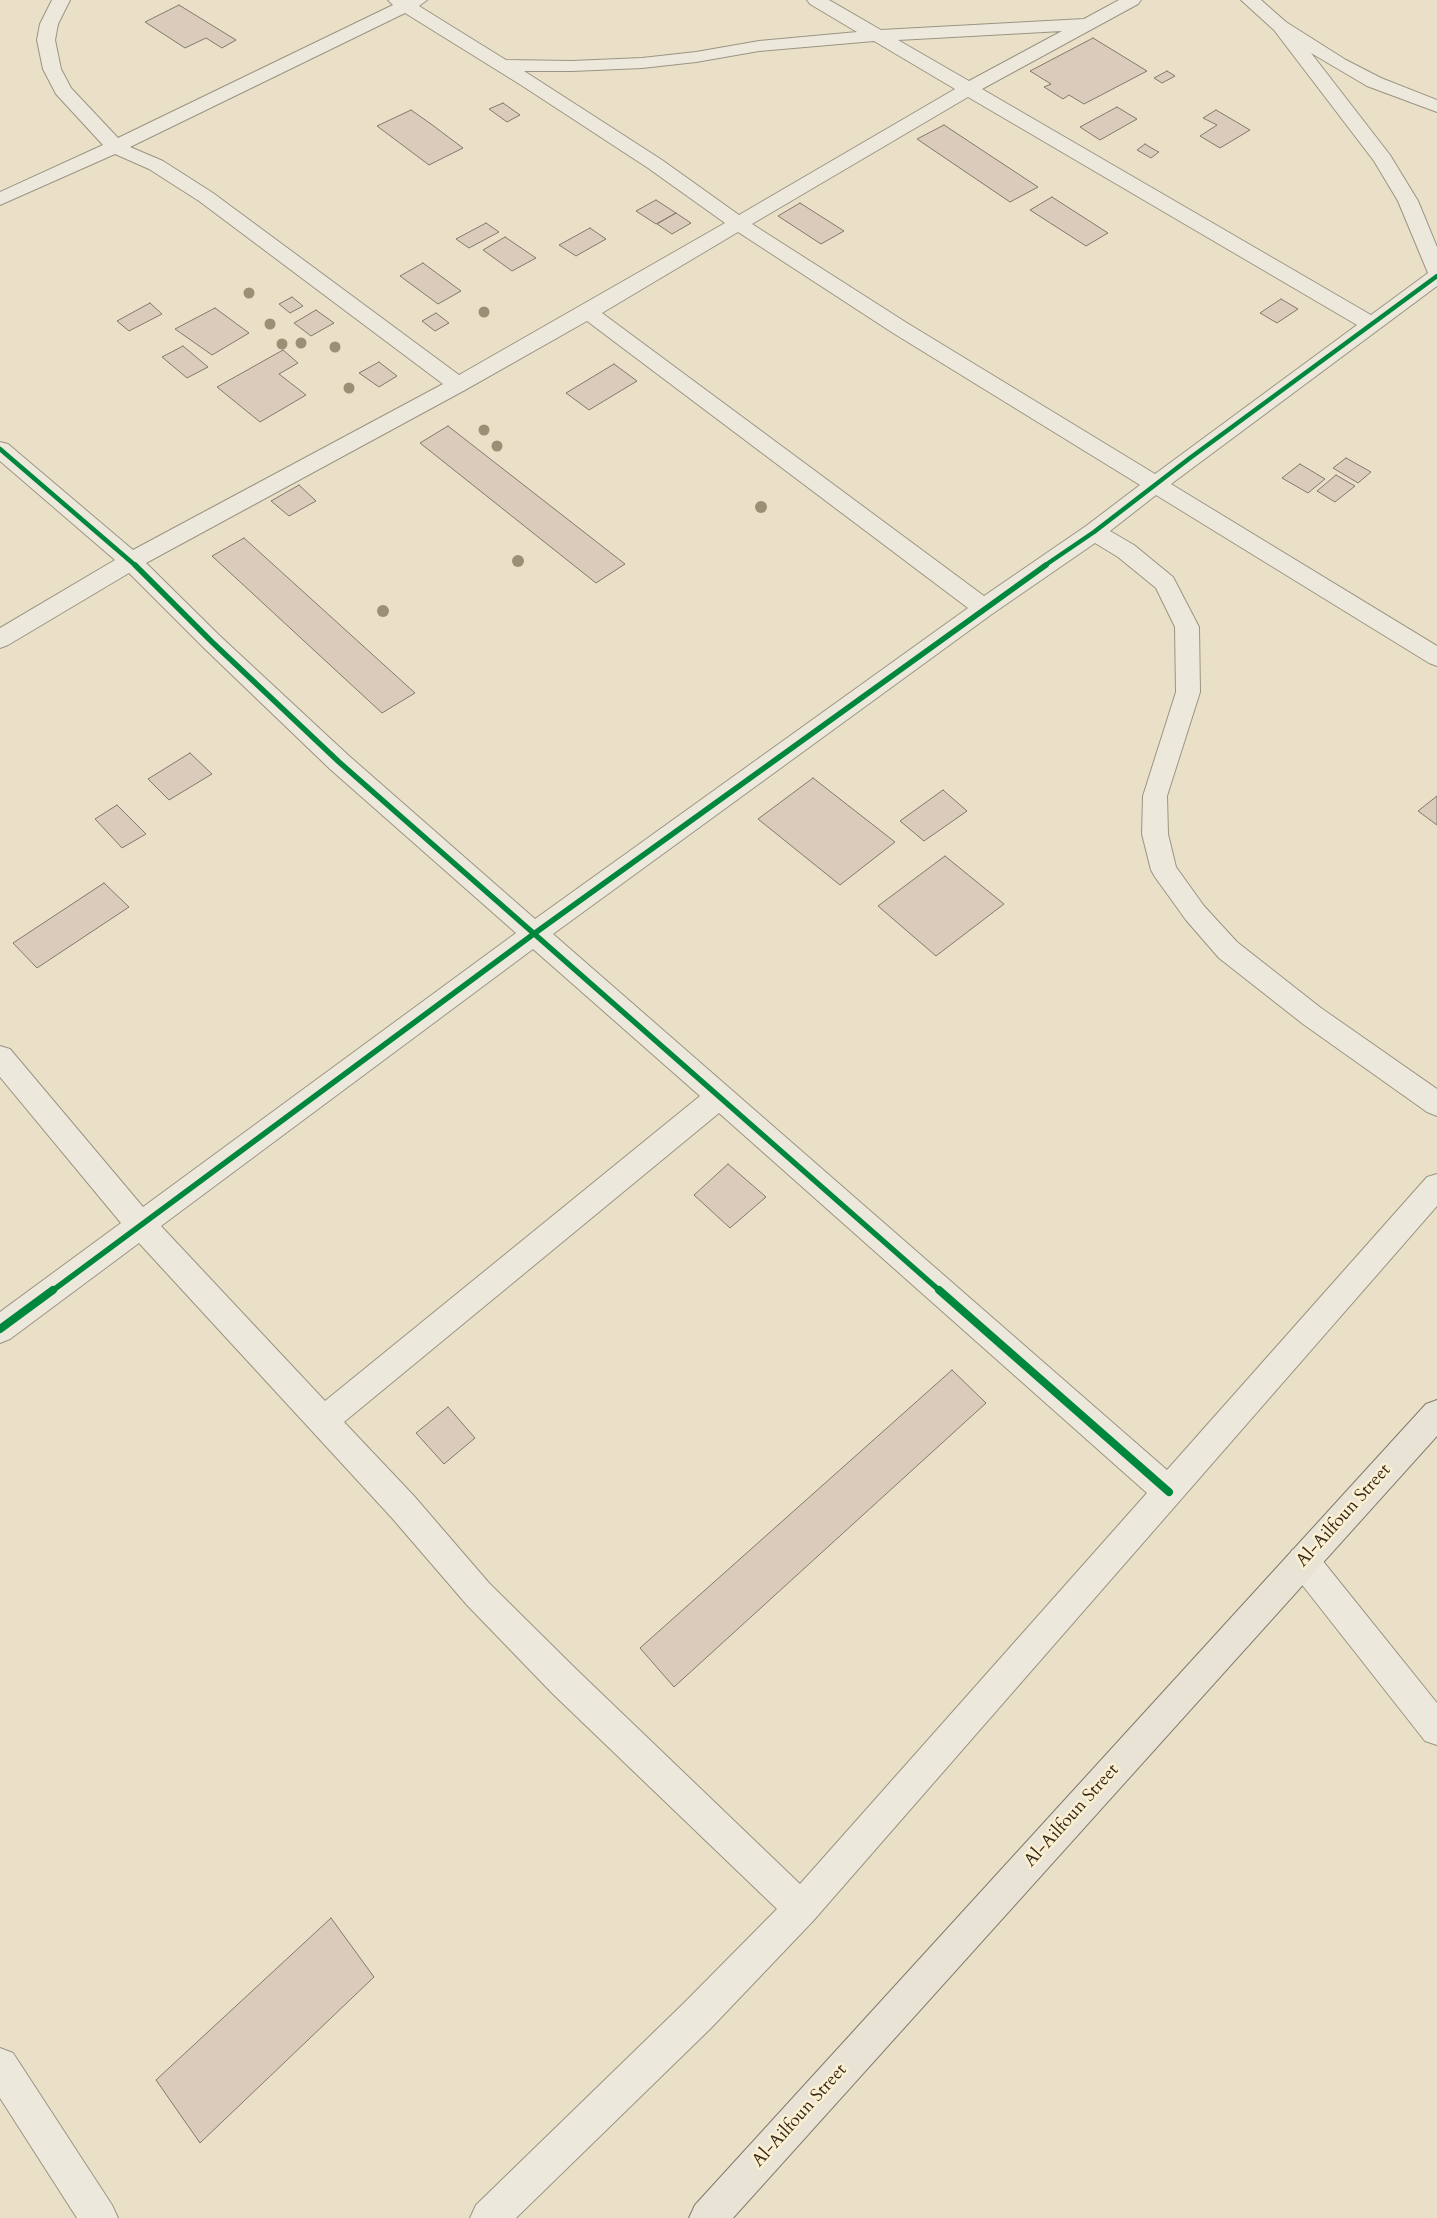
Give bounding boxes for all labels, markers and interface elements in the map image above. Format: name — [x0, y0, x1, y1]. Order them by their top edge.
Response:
street label: Al-Ailfoun Street — [1292, 1460, 1396, 1572]
street label: Al-Ailfoun Street — [1020, 1760, 1124, 1872]
street label: Al-Ailfoun Street — [748, 2060, 852, 2172]

